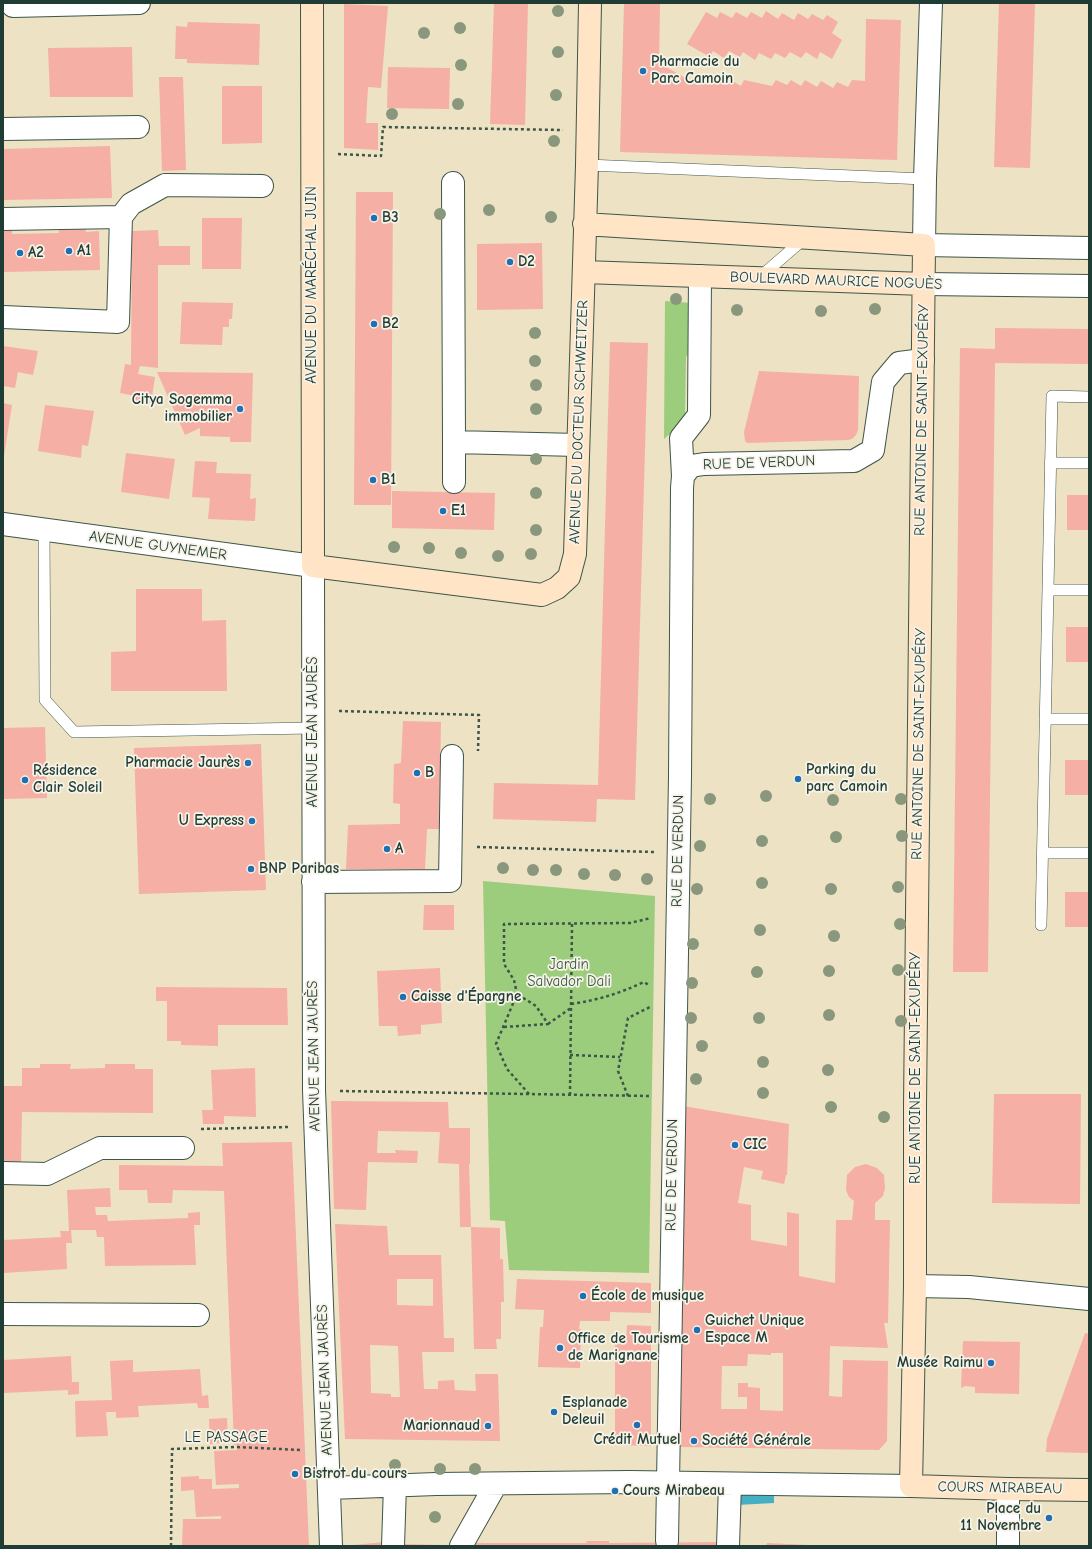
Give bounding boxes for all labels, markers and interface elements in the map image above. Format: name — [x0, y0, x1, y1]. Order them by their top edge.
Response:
place label: Pharmacie du Parc Camoin — [651, 53, 739, 88]
marker: Pharmacie du Parc Camoin — [638, 66, 648, 76]
street label: AVENUE DU MARÉCHAL JUIN — [303, 186, 321, 384]
place label: B3 — [382, 209, 399, 227]
marker: B3 — [369, 213, 379, 223]
place label: A1 — [77, 242, 91, 260]
place label: A2 — [28, 244, 44, 262]
marker: A1 — [64, 246, 74, 256]
marker: A2 — [15, 248, 25, 258]
place label: D2 — [518, 253, 535, 271]
marker: D2 — [505, 257, 515, 267]
street label: BOULEVARD MAURICE NOGUÈS — [730, 268, 942, 294]
street label: AVENUE DU DOCTEUR SCHWEITZER — [566, 299, 592, 545]
street label: RUE ANTOINE DE SAINT-EXUPÉRY — [911, 304, 933, 536]
place label: B2 — [382, 315, 399, 333]
marker: B2 — [369, 319, 379, 329]
place label: Citya Sogemma immobilier — [132, 391, 232, 426]
marker: Citya Sogemma immobilier — [235, 404, 245, 414]
street label: RUE DE VERDUN — [702, 452, 816, 474]
place label: B1 — [381, 471, 396, 489]
marker: B1 — [368, 475, 378, 485]
place label: E1 — [451, 502, 466, 520]
marker: E1 — [438, 506, 448, 516]
street label: AVENUE GUYNEMER — [88, 527, 228, 565]
street label: RUE ANTOINE DE SAINT-EXUPÉRY — [908, 628, 930, 860]
street label: AVENUE JEAN JAURÈS — [304, 656, 322, 808]
place label: Pharmacie Jaurès — [125, 754, 240, 772]
marker: Pharmacie Jaurès — [243, 758, 253, 768]
place label: Parking du parc Camoin — [806, 761, 888, 796]
place label: Résidence Clair Soleil — [33, 762, 102, 797]
place label: B — [425, 764, 434, 782]
marker: B — [412, 768, 422, 778]
marker: Parking du parc Camoin — [793, 774, 803, 784]
marker: Résidence Clair Soleil — [20, 775, 30, 785]
street label: RUE DE VERDUN — [668, 795, 688, 907]
place label: U Express — [179, 812, 244, 830]
marker: U Express — [247, 816, 257, 826]
place label: A — [395, 840, 403, 858]
marker: A — [382, 844, 392, 854]
place label: BNP Paribas — [259, 860, 339, 878]
marker: BNP Paribas — [246, 864, 256, 874]
street label: RUE ANTOINE DE SAINT-EXUPÉRY — [907, 952, 925, 1184]
park label: Jardin Salvador Dali — [527, 956, 611, 991]
street label: AVENUE JEAN JAURÈS — [304, 980, 324, 1132]
place label: Caisse d'Épargne — [411, 988, 521, 1006]
marker: Caisse d'Épargne — [398, 992, 408, 1002]
street label: RUE DE VERDUN — [662, 1119, 682, 1231]
place label: CIC — [743, 1136, 767, 1154]
marker: CIC — [730, 1140, 740, 1150]
place label: École de musique — [591, 1287, 704, 1305]
marker: École de musique — [578, 1291, 588, 1301]
street label: AVENUE JEAN JAURÈS — [313, 1304, 337, 1456]
place label: Guichet Unique Espace M — [705, 1312, 804, 1347]
marker: Guichet Unique Espace M — [692, 1325, 702, 1335]
place label: Office de Tourisme de Marignane — [568, 1330, 689, 1365]
marker: Office de Tourisme de Marignane — [555, 1343, 565, 1353]
place label: Musée Raimu — [897, 1354, 983, 1372]
marker: Musée Raimu — [986, 1358, 996, 1368]
place label: Esplanade Deleuil — [562, 1394, 627, 1429]
marker: Esplanade Deleuil — [549, 1407, 559, 1417]
place label: Marionnaud — [403, 1417, 480, 1435]
marker: Crédit Mutuel — [632, 1420, 642, 1430]
marker: Marionnaud — [483, 1421, 493, 1431]
street label: LE PASSAGE — [184, 1429, 268, 1447]
place label: Crédit Mutuel — [593, 1431, 681, 1449]
place label: Société Générale — [702, 1432, 811, 1450]
marker: Société Générale — [689, 1436, 699, 1446]
place label: Bistrot du cours — [303, 1465, 407, 1483]
marker: Bistrot du cours — [290, 1469, 300, 1479]
street label: COURS MIRABEAU — [937, 1478, 1063, 1498]
place label: Cours Mirabeau — [623, 1482, 725, 1500]
marker: Cours Mirabeau — [610, 1486, 620, 1496]
place label: Place du 11 Novembre — [960, 1500, 1041, 1535]
marker: Place du 11 Novembre — [1044, 1513, 1054, 1523]

